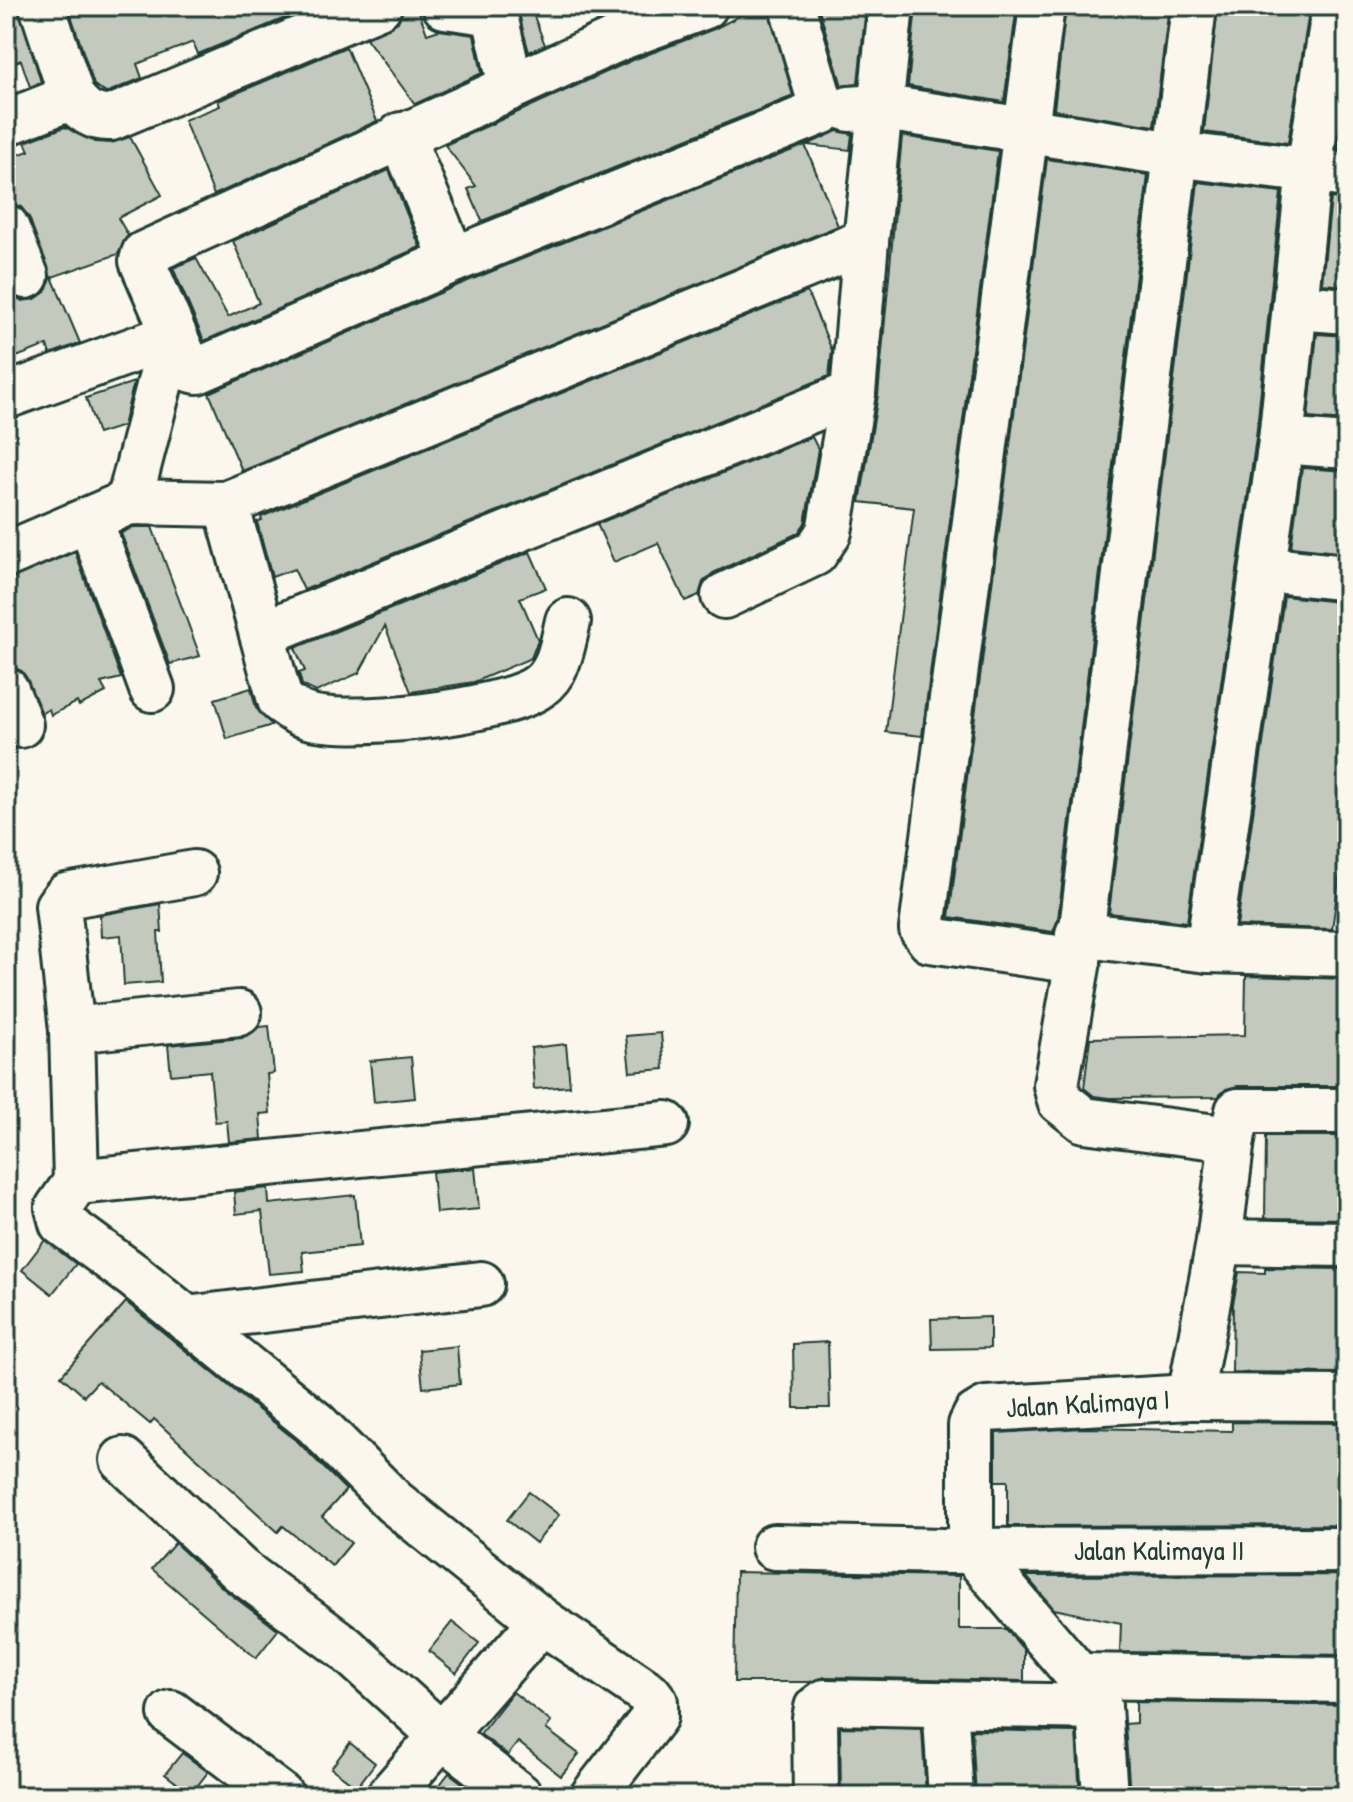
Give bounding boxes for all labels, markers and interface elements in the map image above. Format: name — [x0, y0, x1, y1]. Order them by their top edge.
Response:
street label: Jalan Kalimaya I — [1005, 1380, 1171, 1426]
street label: Jalan Kalimaya II — [1074, 1531, 1244, 1569]

